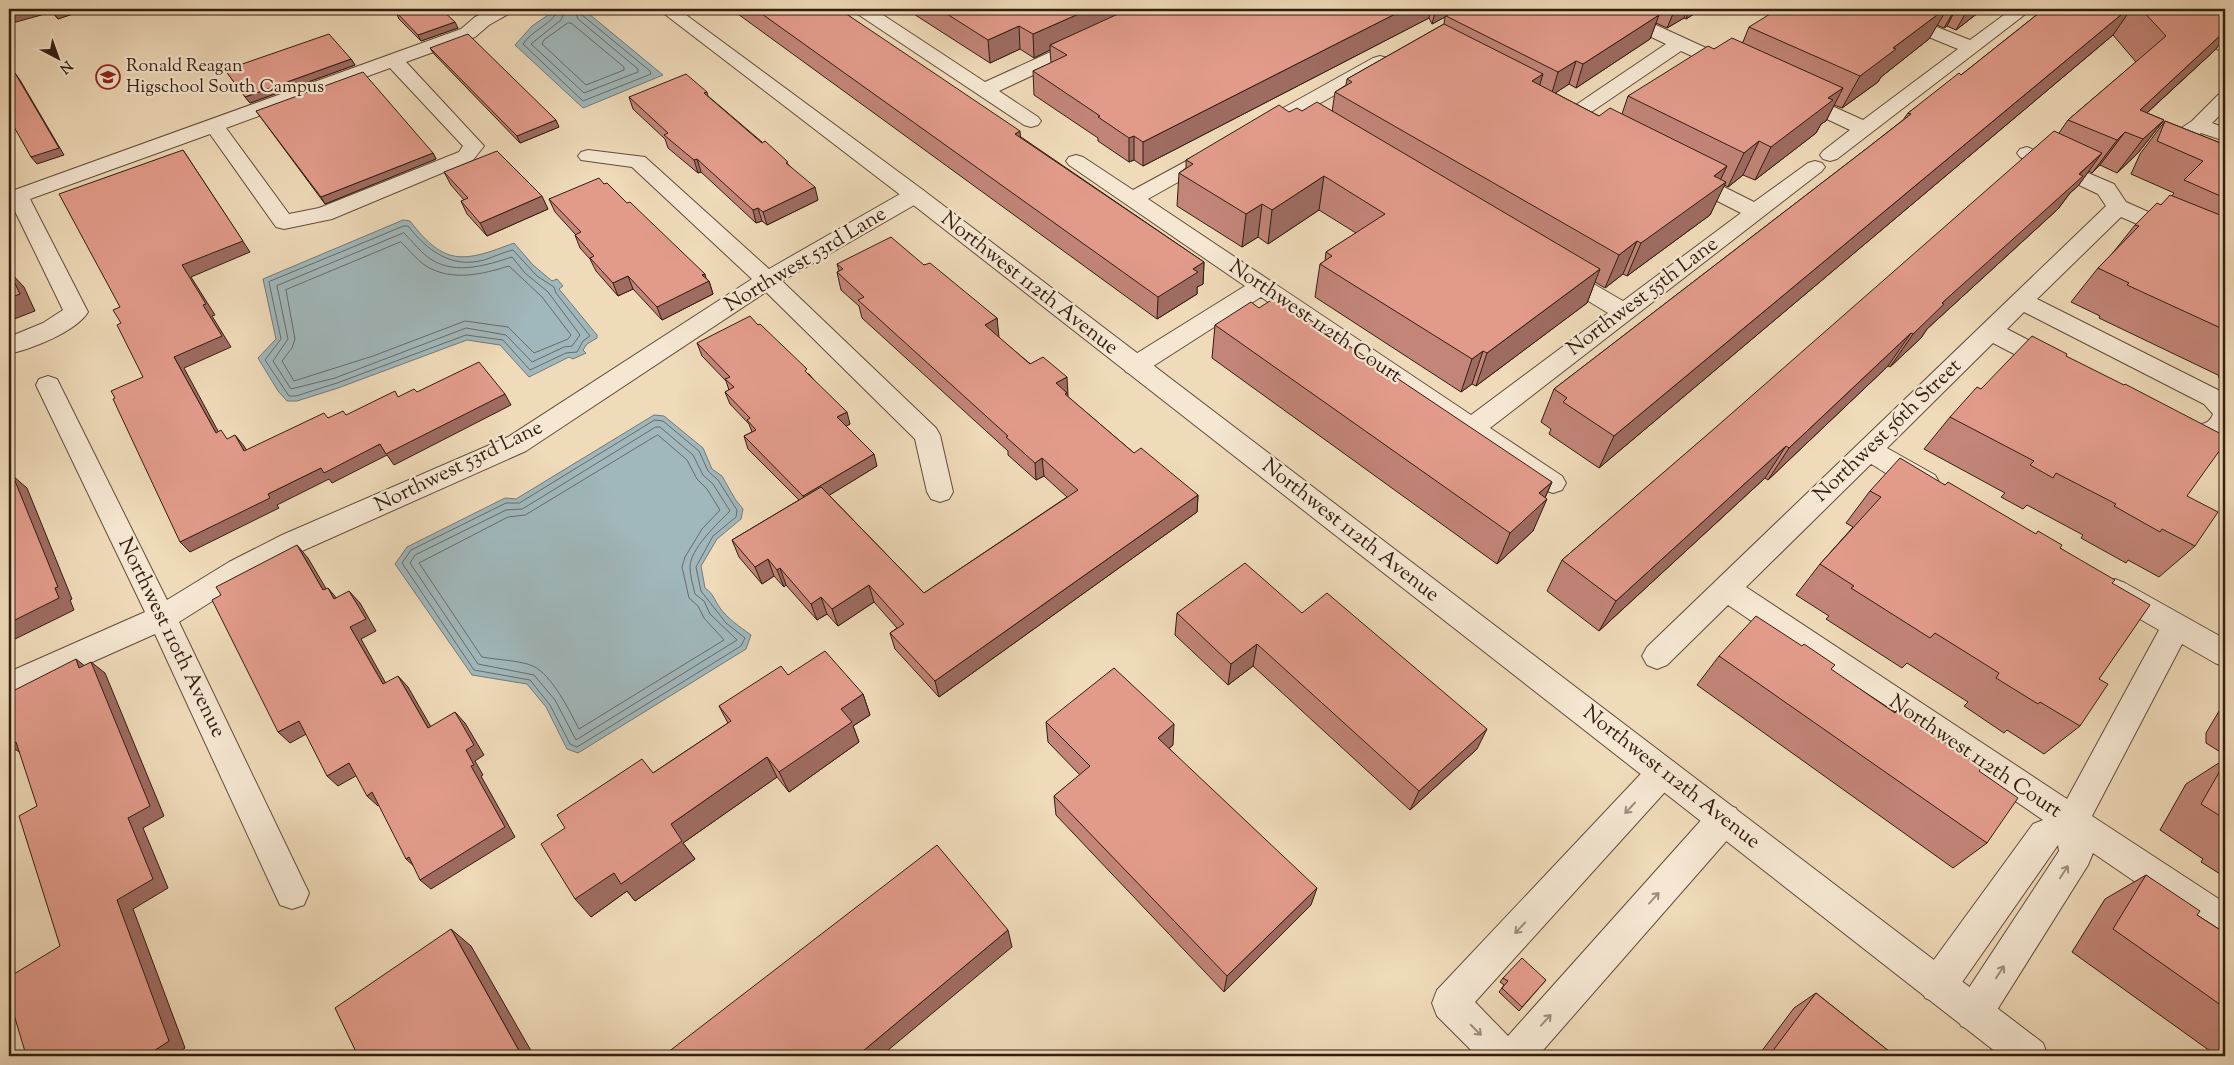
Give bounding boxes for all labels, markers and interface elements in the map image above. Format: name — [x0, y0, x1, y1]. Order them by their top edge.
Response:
north arrow — [32, 32, 82, 82]
place label: Ronald Reagan Higschool South Campus — [126, 54, 324, 101]
text: N — [54, 55, 76, 78]
school or university icon: Ronald Reagan Higschool South Campus — [95, 64, 121, 90]
street label: Northwest 53rd Lane — [719, 200, 893, 320]
street label: Northwest 112th Avenue — [934, 205, 1124, 363]
street label: Northwest 55th Lane — [1561, 230, 1725, 364]
street label: Northwest 112th Court — [1223, 253, 1407, 391]
street label: Northwest 56th Street — [1807, 352, 1969, 510]
street label: Northwest 53rd Lane — [370, 413, 548, 521]
street label: Northwest 112th Avenue — [1255, 452, 1445, 610]
street label: Northwest 110th Avenue — [109, 533, 233, 743]
street label: Northwest 112th Court — [1883, 688, 2067, 826]
street label: Northwest 112th Avenue — [1576, 699, 1766, 857]
one-way arrow — [1624, 802, 1636, 815]
one-way arrow — [2059, 865, 2069, 879]
one-way arrow — [1648, 892, 1660, 905]
one-way arrow — [1514, 921, 1526, 934]
one-way arrow — [1995, 965, 2005, 979]
one-way arrow — [1540, 1013, 1552, 1026]
one-way arrow — [1470, 1024, 1482, 1036]

